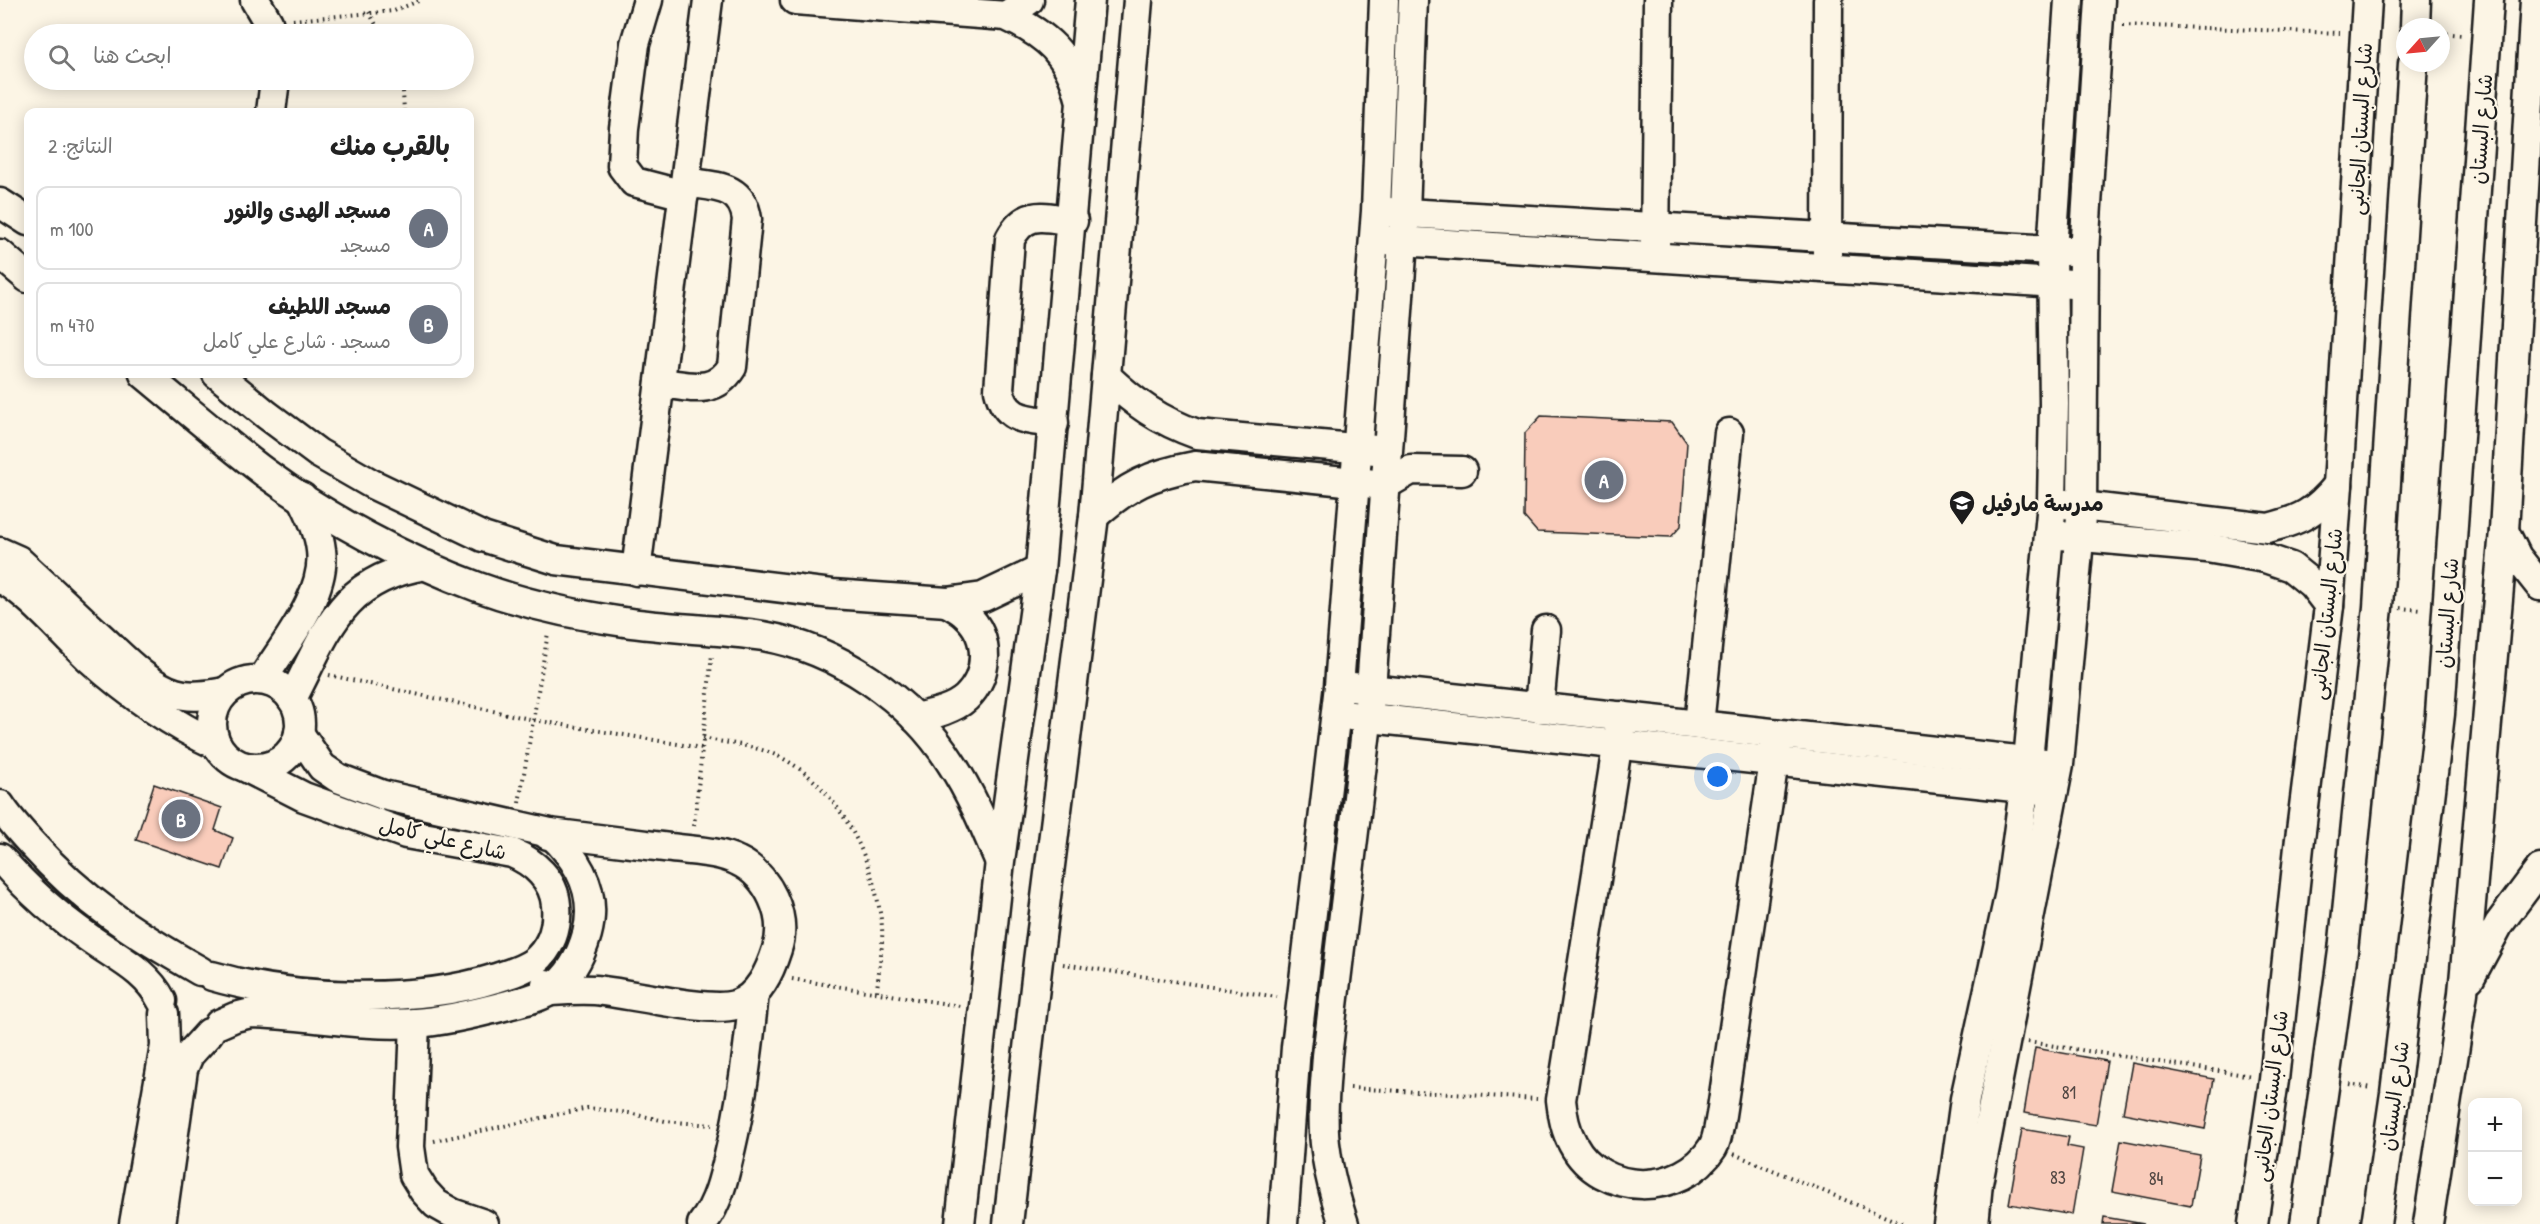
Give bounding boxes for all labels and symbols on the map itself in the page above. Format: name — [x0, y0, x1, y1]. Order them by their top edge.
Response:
north arrow — [2396, 18, 2450, 72]
street label: شارع البستان الجانبى — [2341, 42, 2380, 216]
street label: شارع البستان — [2463, 73, 2500, 185]
pin: A — [1584, 458, 1624, 502]
school or university icon: مدرسة مارفيل — [1947, 488, 1977, 526]
place label: مدرسة مارفيل — [1982, 489, 2104, 518]
street label: شارع البستان الجانبى — [2303, 526, 2350, 702]
street label: شارع البستان — [2429, 557, 2466, 669]
your location — [1703, 762, 1732, 791]
pin: B — [162, 796, 201, 842]
street label: شارع علي كامل — [375, 809, 509, 872]
street label: شارع البستان الجانبى — [2245, 1008, 2296, 1184]
street label: شارع البستان — [2372, 1039, 2417, 1153]
house number: 81 — [2062, 1080, 2076, 1105]
house number: 83 — [2050, 1165, 2066, 1190]
house number: 84 — [2149, 1166, 2164, 1191]

